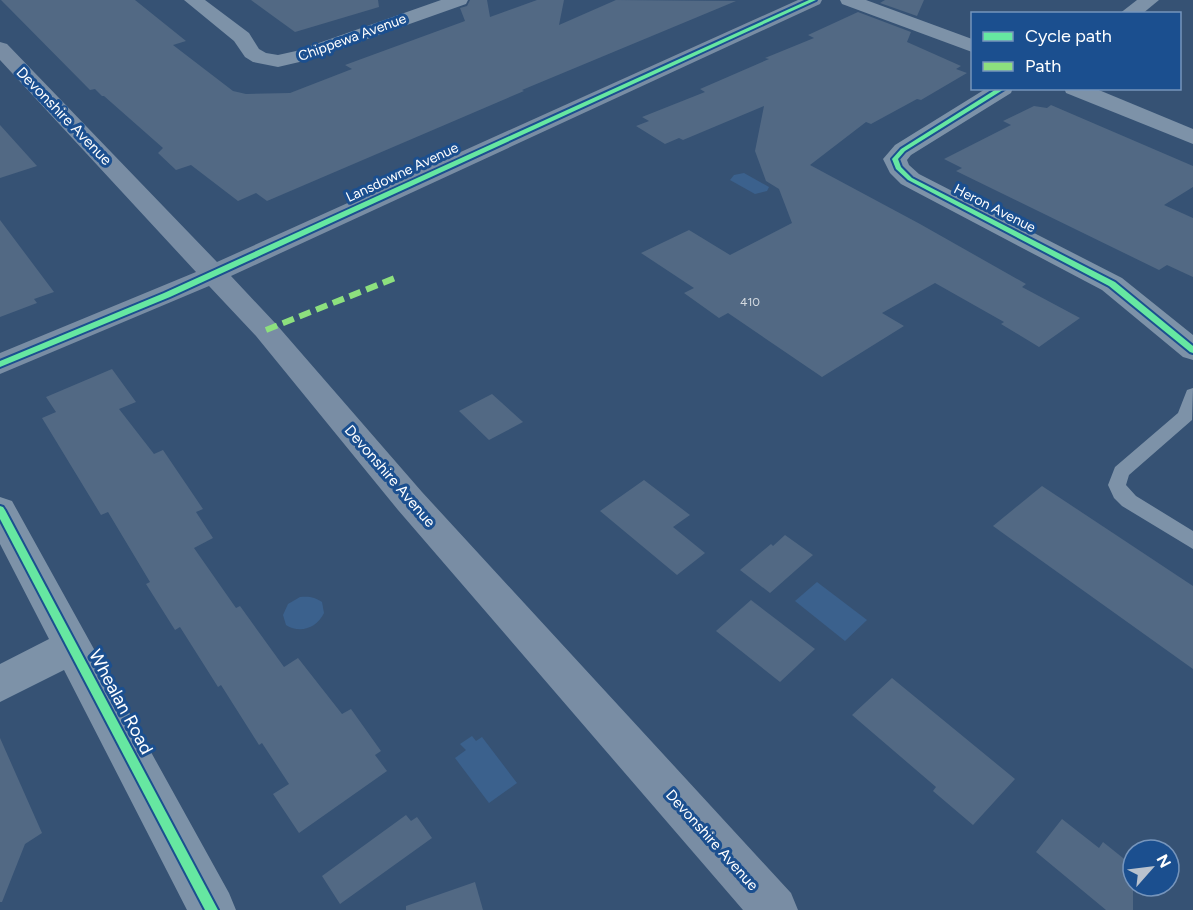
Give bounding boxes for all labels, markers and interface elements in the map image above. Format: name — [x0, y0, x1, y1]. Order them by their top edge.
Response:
street label: Chippewa Avenue — [296, 10, 409, 65]
legend — [971, 12, 1181, 90]
text: Cycle path — [1025, 25, 1112, 47]
text: Path — [1025, 55, 1061, 77]
street label: Devonshire Avenue — [13, 63, 115, 169]
street label: Lansdowne Avenue — [343, 139, 461, 206]
street label: Heron Avenue — [951, 181, 1039, 237]
house number: 410 — [740, 295, 760, 309]
street label: Devonshire Avenue — [341, 421, 439, 531]
street label: Whealan Road — [84, 646, 158, 758]
street label: Devonshire Avenue — [662, 786, 762, 894]
north arrow — [1121, 838, 1181, 898]
text: N — [1153, 851, 1175, 871]

